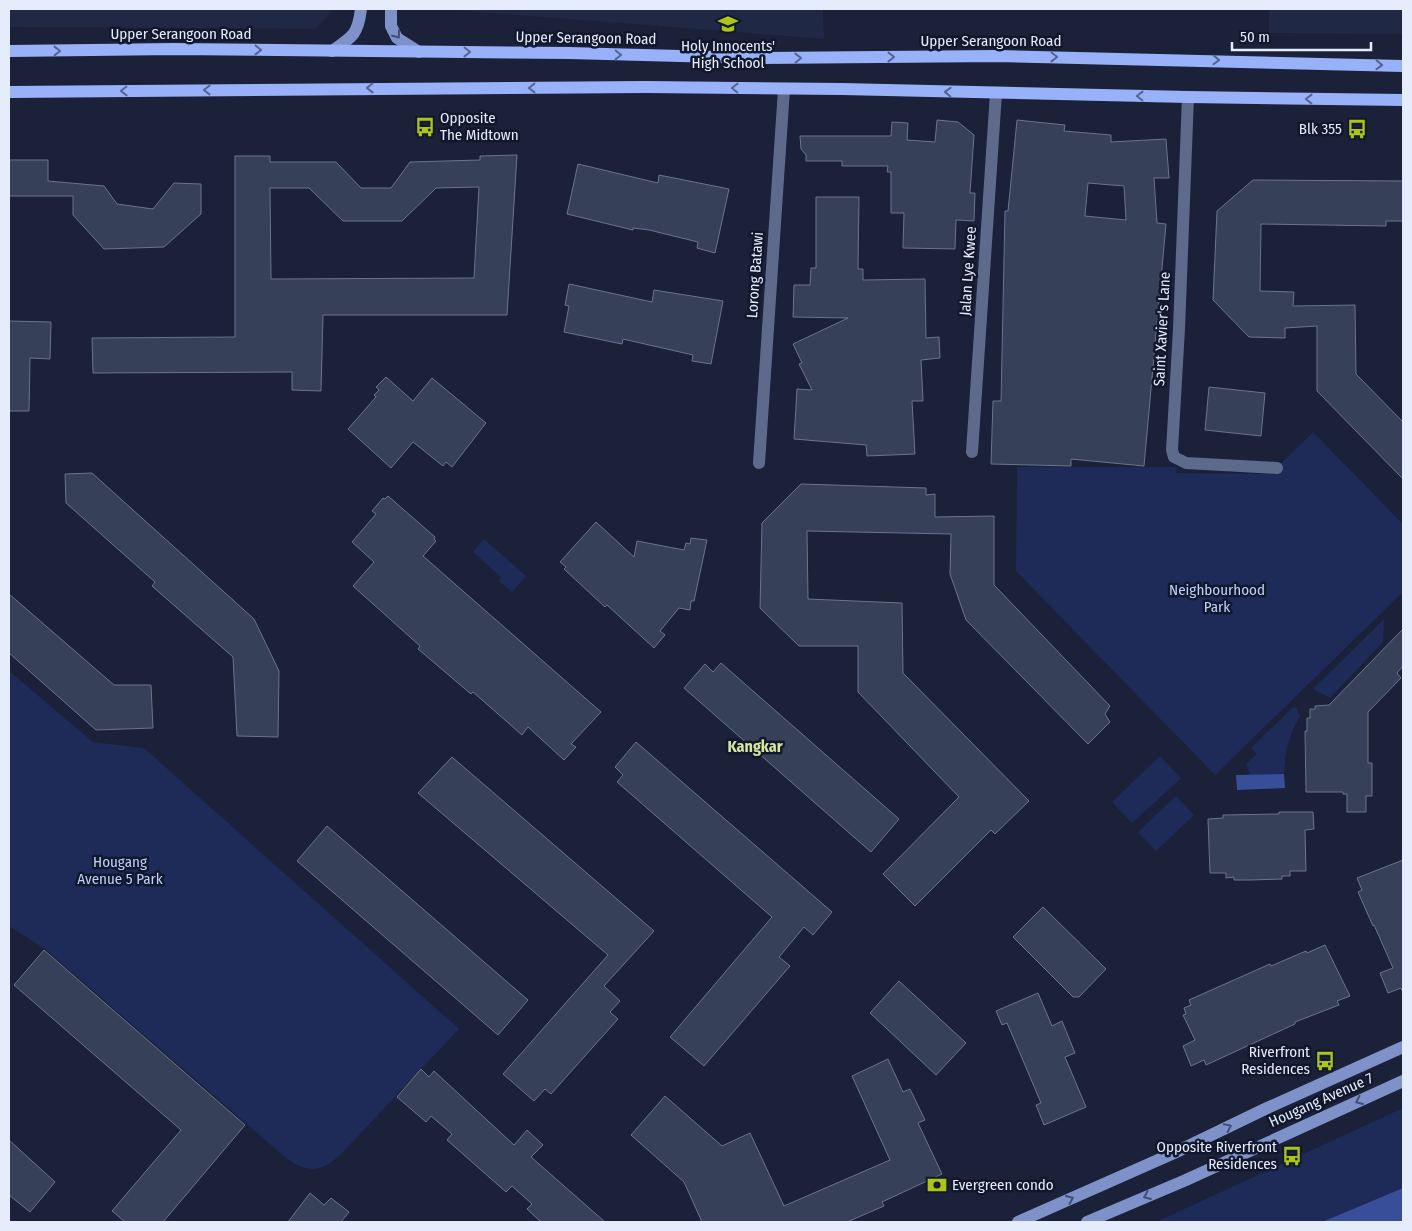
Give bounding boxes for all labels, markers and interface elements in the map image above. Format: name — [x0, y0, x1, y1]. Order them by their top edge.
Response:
school or university icon: Holy Innocents' High School — [717, 13, 739, 35]
scale bar — [1232, 20, 1371, 52]
street label: Upper Serangoon Road — [111, 25, 251, 43]
street label: Upper Serangoon Road — [515, 28, 657, 48]
text: 50 m — [1240, 28, 1270, 46]
one-way arrow — [391, 29, 400, 38]
street label: Upper Serangoon Road — [921, 32, 1061, 50]
place label: Holy Innocents' High School — [681, 37, 775, 72]
one-way arrow — [254, 45, 262, 55]
one-way arrow — [54, 46, 62, 56]
one-way arrow — [464, 47, 472, 57]
one-way arrow — [614, 49, 622, 60]
one-way arrow — [795, 52, 803, 63]
one-way arrow — [888, 52, 895, 62]
one-way arrow — [1050, 52, 1058, 62]
one-way arrow — [1212, 55, 1220, 65]
one-way arrow — [1375, 60, 1383, 70]
one-way arrow — [366, 83, 374, 94]
one-way arrow — [528, 83, 536, 93]
one-way arrow — [731, 83, 738, 93]
one-way arrow — [203, 85, 211, 95]
one-way arrow — [120, 86, 128, 96]
one-way arrow — [943, 86, 951, 97]
one-way arrow — [1135, 91, 1143, 101]
one-way arrow — [1304, 94, 1312, 104]
place label: Opposite The Midtown — [440, 109, 519, 144]
bus stop icon: Opposite The Midtown — [414, 116, 436, 138]
bus stop icon: Blk 355 — [1346, 118, 1368, 140]
place label: Blk 355 — [1299, 120, 1342, 138]
street label: Jalan Lye Kwee — [956, 226, 980, 316]
street label: Lorong Batawi — [743, 231, 767, 319]
street label: Saint Xavier's Lane — [1150, 271, 1174, 387]
park label: Neighbourhood Park — [1169, 581, 1265, 616]
district label: Kangkar — [727, 737, 783, 756]
park label: Hougang Avenue 5 Park — [77, 853, 163, 888]
place label: Riverfront Residences — [1241, 1043, 1310, 1078]
bus stop icon: Riverfront Residences — [1314, 1050, 1336, 1072]
street label: Hougang Avenue 7 — [1266, 1069, 1376, 1131]
one-way arrow — [1355, 1094, 1364, 1105]
one-way arrow — [1223, 1122, 1232, 1133]
place label: Opposite Riverfront Residences — [1157, 1138, 1277, 1173]
bus stop icon: Opposite Riverfront Residences — [1281, 1145, 1303, 1167]
bank icon: Evergreen condo — [926, 1174, 948, 1196]
place label: Evergreen condo — [952, 1176, 1054, 1194]
one-way arrow — [1143, 1190, 1152, 1201]
one-way arrow — [1065, 1195, 1074, 1206]

